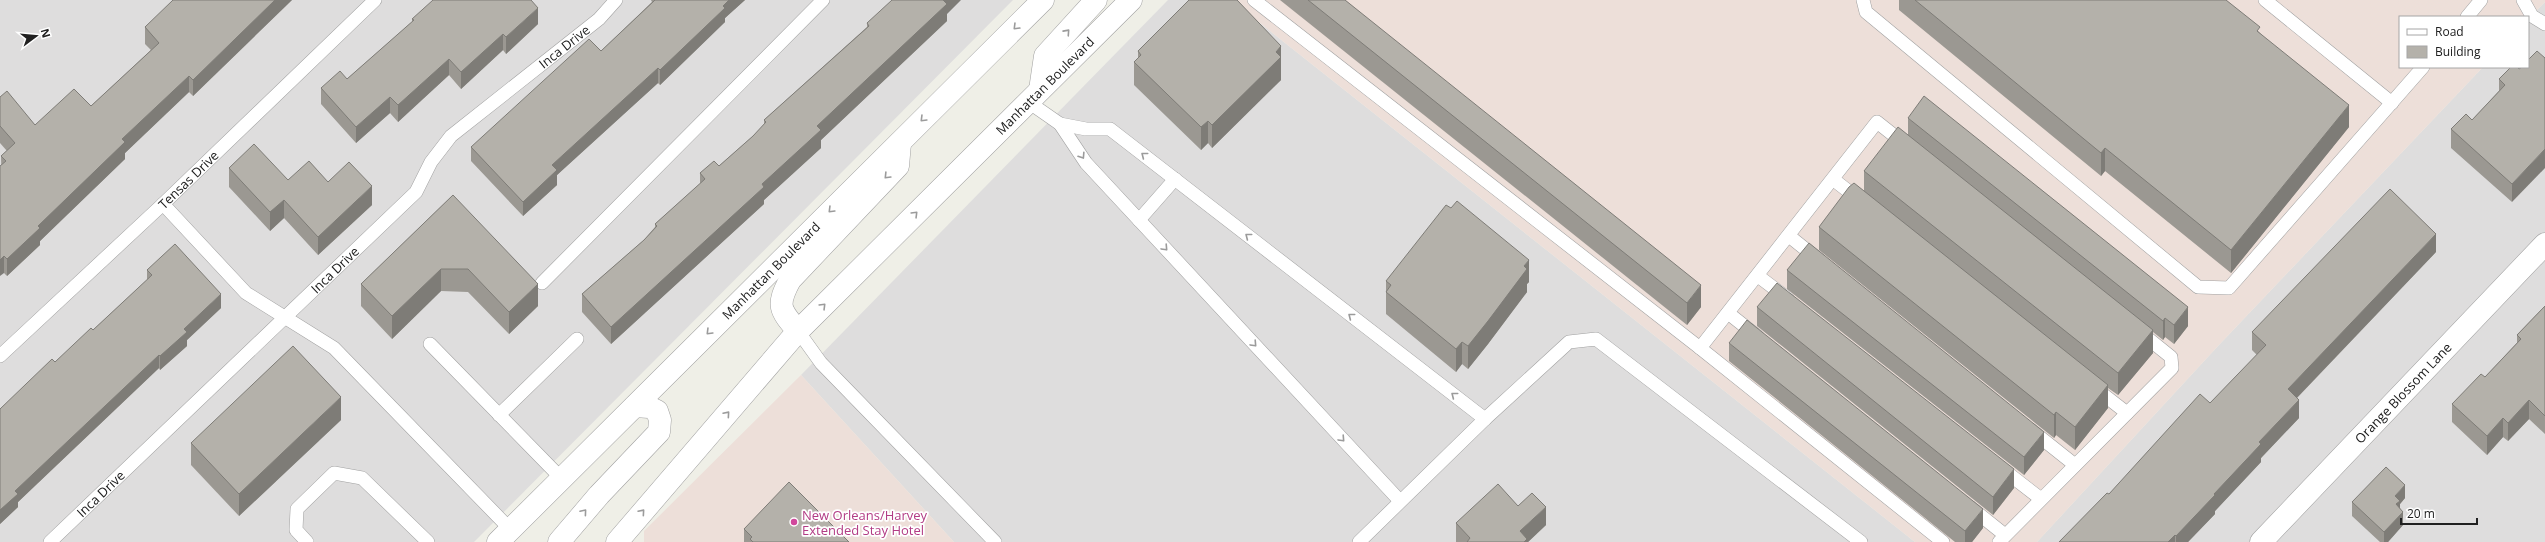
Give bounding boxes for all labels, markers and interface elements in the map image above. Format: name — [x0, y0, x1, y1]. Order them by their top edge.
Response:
north arrow — [16, 16, 56, 56]
legend — [2399, 16, 2529, 68]
street label: Inca Drive — [535, 21, 593, 72]
one-way arrow — [1013, 22, 1021, 30]
text: Road — [2435, 23, 2464, 40]
text: N — [38, 27, 55, 39]
one-way arrow — [1062, 29, 1069, 37]
street label: Manhattan Boulevard — [992, 33, 1098, 139]
text: Building — [2435, 43, 2481, 60]
one-way arrow — [920, 114, 928, 122]
street label: Tensas Drive — [154, 146, 222, 213]
one-way arrow — [1077, 152, 1084, 159]
one-way arrow — [1141, 153, 1148, 160]
one-way arrow — [885, 171, 892, 179]
one-way arrow — [828, 205, 836, 213]
one-way arrow — [910, 211, 918, 219]
street label: Manhattan Boulevard — [718, 218, 824, 323]
one-way arrow — [1245, 233, 1252, 241]
street label: Inca Drive — [307, 242, 363, 297]
one-way arrow — [1160, 243, 1168, 251]
one-way arrow — [818, 303, 826, 311]
one-way arrow — [1348, 313, 1355, 320]
one-way arrow — [706, 327, 714, 335]
one-way arrow — [1249, 339, 1256, 346]
street label: Orange Blossom Lane — [2351, 339, 2456, 447]
one-way arrow — [1451, 393, 1458, 400]
one-way arrow — [722, 411, 729, 418]
one-way arrow — [1337, 434, 1345, 442]
street label: Inca Drive — [73, 466, 129, 521]
scale bar — [2401, 500, 2477, 526]
text: 20 m — [2407, 505, 2435, 522]
place label: New Orleans/Harvey Extended Stay Hotel — [802, 506, 928, 539]
one-way arrow — [580, 510, 587, 517]
one-way arrow — [638, 510, 645, 517]
marker: New Orleans/Harvey Extended Stay Hotel — [789, 517, 799, 527]

